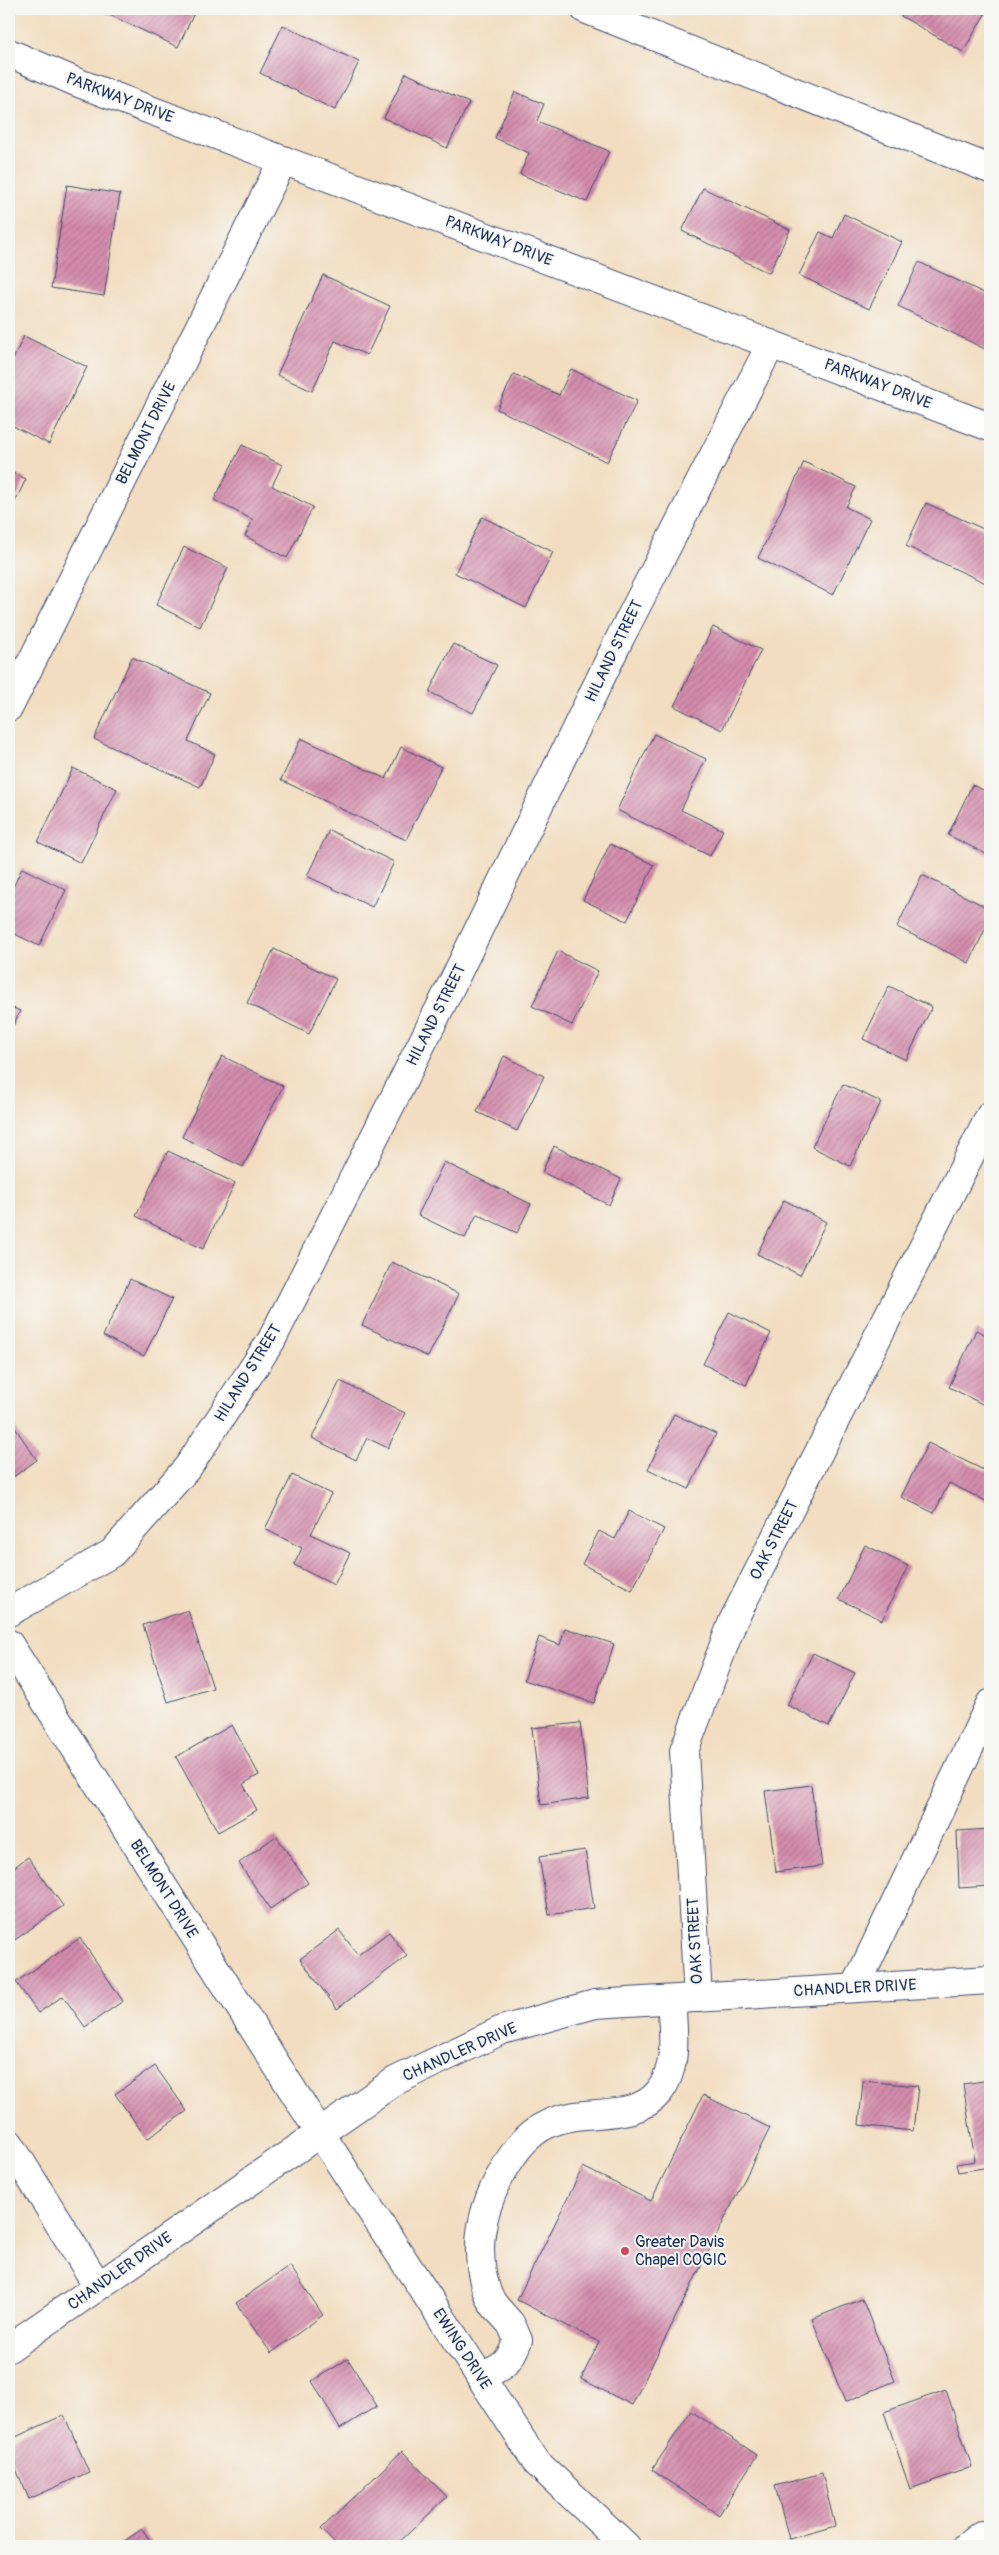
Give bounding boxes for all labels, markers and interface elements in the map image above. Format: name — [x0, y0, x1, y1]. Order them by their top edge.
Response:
street label: PARKWAY DRIVE — [63, 68, 177, 128]
street label: PARKWAY DRIVE — [442, 211, 556, 271]
street label: PARKWAY DRIVE — [821, 354, 935, 414]
street label: BELMONT DRIVE — [111, 378, 181, 488]
street label: HILAND STREET — [581, 596, 647, 705]
street label: HILAND STREET — [402, 961, 470, 1069]
street label: HILAND STREET — [210, 1320, 286, 1426]
street label: OAK STREET — [745, 1497, 803, 1583]
street label: BELMONT DRIVE — [126, 1836, 202, 1942]
street label: OAK STREET — [683, 1897, 707, 1985]
street label: CHANDLER DRIVE — [793, 1975, 917, 2001]
street label: CHANDLER DRIVE — [400, 2018, 520, 2086]
street label: CHANDLER DRIVE — [64, 2228, 176, 2314]
place label: Greater Davis Chapel COGIC — [635, 2232, 727, 2270]
marker: Greater Davis Chapel COGIC — [619, 2245, 631, 2257]
street label: EWING DRIVE — [428, 2305, 496, 2393]

